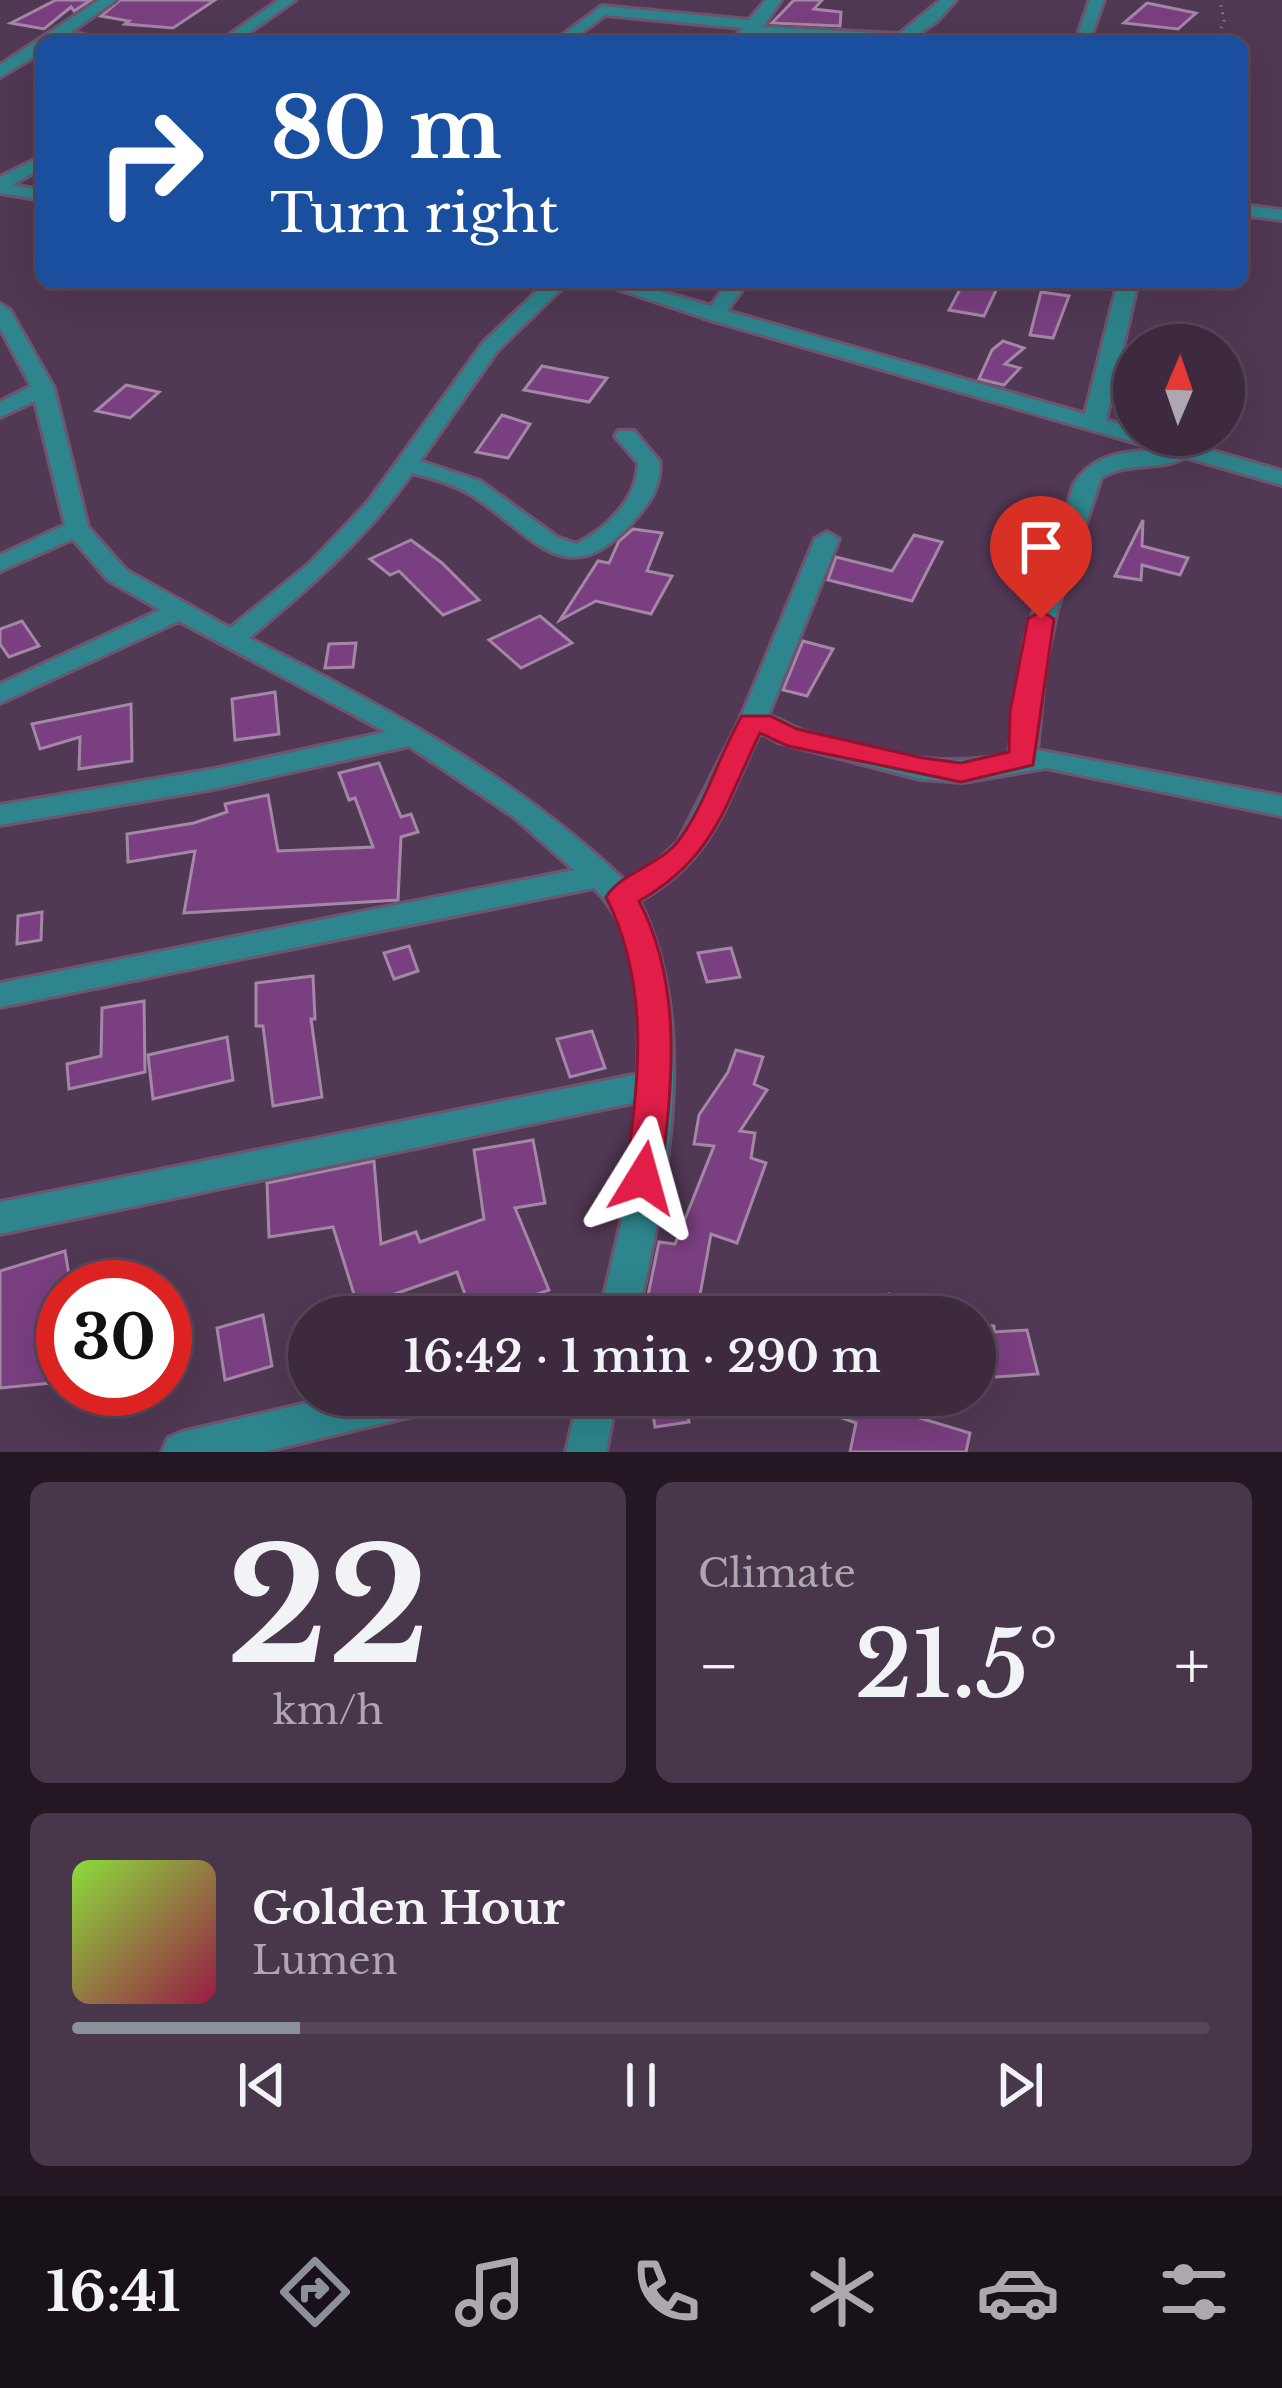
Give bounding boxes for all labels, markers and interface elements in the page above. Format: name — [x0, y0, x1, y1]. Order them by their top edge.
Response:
text: 80 m — [270, 77, 502, 181]
icon: right — [72, 84, 228, 240]
text: Turn right — [270, 180, 559, 247]
north arrow — [1113, 324, 1245, 456]
map controls — [1113, 324, 1245, 456]
pin — [990, 496, 1092, 619]
icon: arrive — [1008, 514, 1074, 580]
position arrow — [580, 1115, 706, 1241]
speed limit sign: 30 — [36, 1260, 192, 1416]
text: 16:42 · 1 min · 290 m — [403, 1328, 881, 1384]
text: 22 — [226, 1511, 430, 1704]
text: Climate — [698, 1549, 856, 1598]
text: 21.5° — [855, 1610, 1059, 1721]
text: − — [698, 1625, 740, 1707]
text: + — [1174, 1625, 1210, 1707]
text: km/h — [273, 1686, 383, 1735]
text: Golden Hour — [252, 1880, 565, 1936]
text: Lumen — [252, 1936, 398, 1985]
icon: previous — [229, 2052, 295, 2118]
icon: pause — [608, 2052, 674, 2118]
icon: next — [987, 2052, 1053, 2118]
icon: directions — [273, 2250, 357, 2334]
icon: music — [448, 2250, 532, 2334]
icon: phone — [624, 2250, 708, 2334]
icon: climate — [800, 2250, 884, 2334]
icon: car — [976, 2250, 1060, 2334]
icon: filters — [1152, 2250, 1236, 2334]
text: 16:41 — [46, 2259, 181, 2326]

